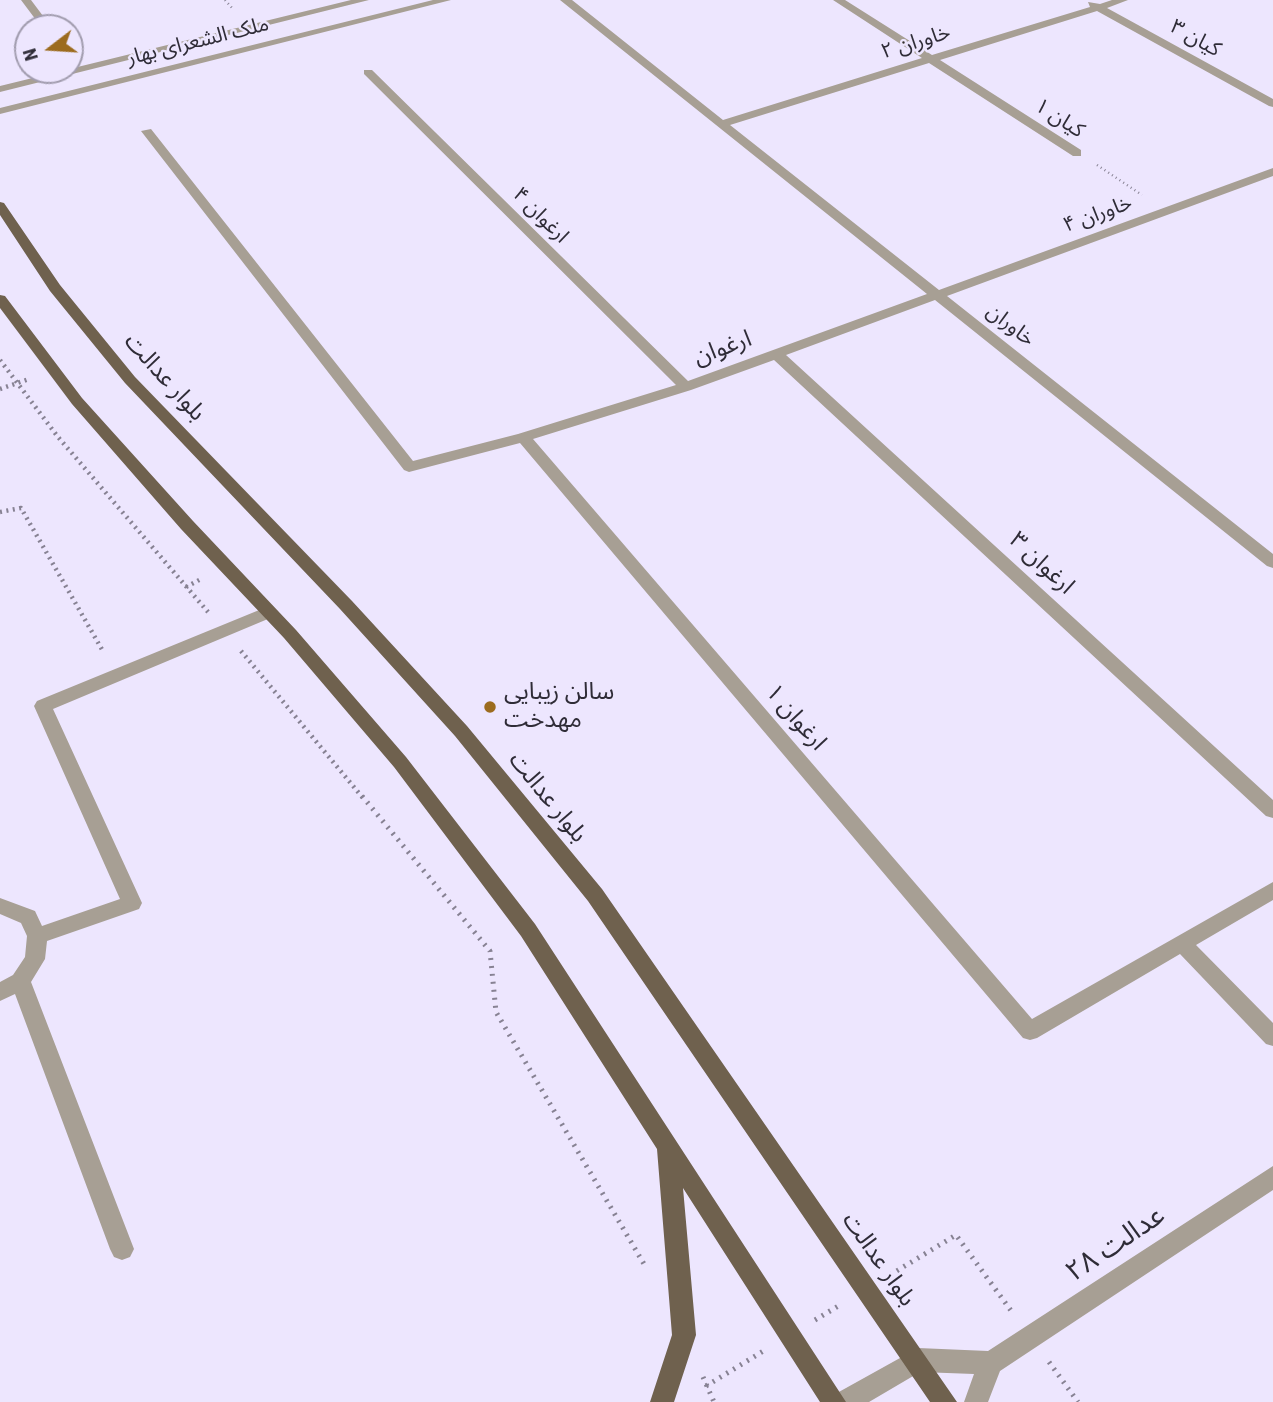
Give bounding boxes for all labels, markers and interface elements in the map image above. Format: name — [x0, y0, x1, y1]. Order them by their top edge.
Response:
street label: ملک الشعرای بهار — [124, 12, 272, 72]
north arrow — [14, 14, 84, 84]
street label: کیان ۳ — [1165, 15, 1225, 63]
street label: خاوران ۲ — [878, 21, 954, 65]
text: N — [18, 46, 43, 64]
street label: کیان ۱ — [1030, 94, 1088, 144]
street label: ارغوان ۴ — [507, 183, 573, 249]
street label: خاوران ۴ — [1060, 191, 1136, 239]
street label: خاوران — [981, 299, 1039, 353]
street label: ارغوان — [690, 325, 756, 373]
street label: بلوار عدالت — [117, 328, 211, 428]
street label: ارغوان ۳ — [1002, 527, 1080, 601]
place label: سالن زیبایی مهدخت — [504, 679, 614, 735]
street label: ارغوان ۱ — [758, 679, 832, 757]
marker: سالن زیبایی مهدخت — [482, 699, 498, 715]
street label: بلوار عدالت — [502, 747, 592, 849]
street label: عدالت ۲۸ — [1060, 1200, 1172, 1290]
street label: بلوار عدالت — [835, 1207, 921, 1313]

